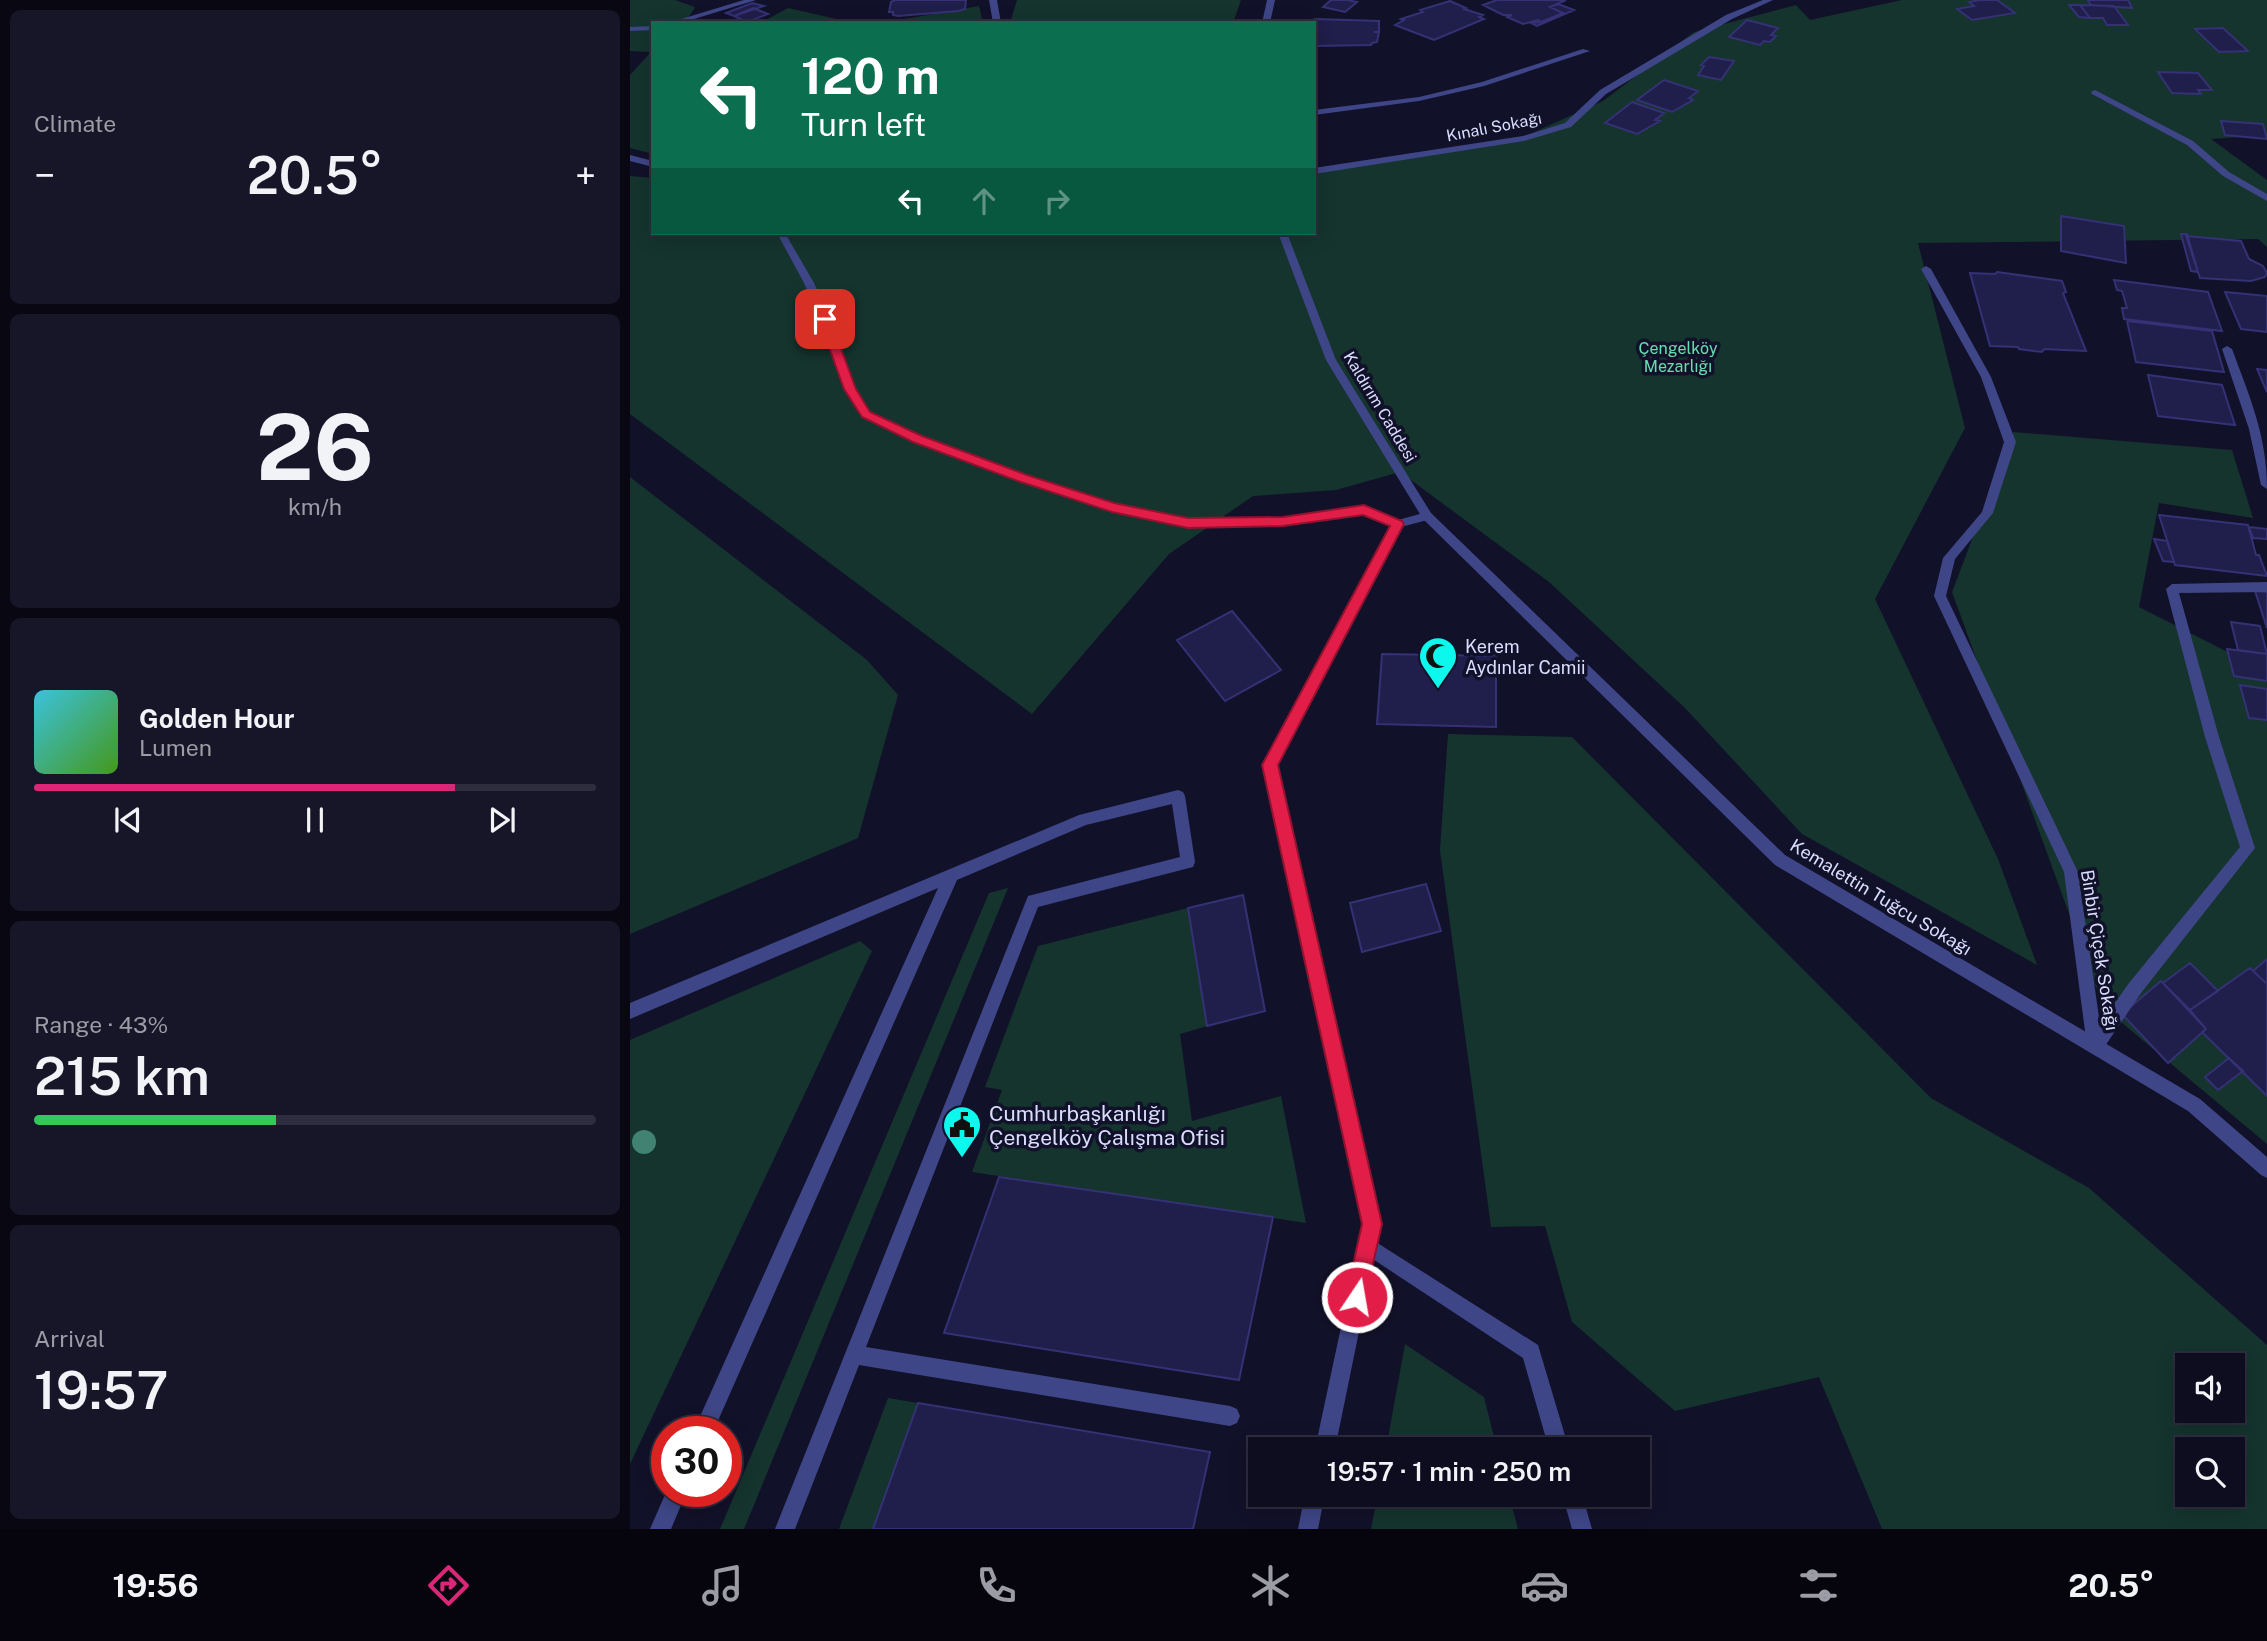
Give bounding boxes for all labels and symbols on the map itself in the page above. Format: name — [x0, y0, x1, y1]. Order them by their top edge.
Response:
street label: Kınalı Sokağı — [1445, 108, 1543, 146]
pin — [795, 289, 855, 349]
park label: Çengelköy Mezarlığı — [1639, 339, 1718, 376]
street label: Kaldırım Caddesi — [1340, 348, 1420, 466]
mosque icon: Kerem Aydınlar Camii — [1417, 635, 1459, 690]
place label: Kerem Aydınlar Camii — [1465, 636, 1585, 678]
street label: Kemalettin Tuğcu Sokağı — [1787, 834, 1975, 960]
street label: Binbir Çiçek Sokağı — [2077, 868, 2123, 1032]
place label: Cumhurbaşkanlığı Çengelköy Çalışma Ofisi — [989, 1101, 1225, 1150]
public building icon: Cumhurbaşkanlığı Çengelköy Çalışma Ofisi — [941, 1104, 983, 1159]
position arrow — [1320, 1260, 1394, 1334]
speed limit sign: 30 — [651, 1416, 742, 1507]

